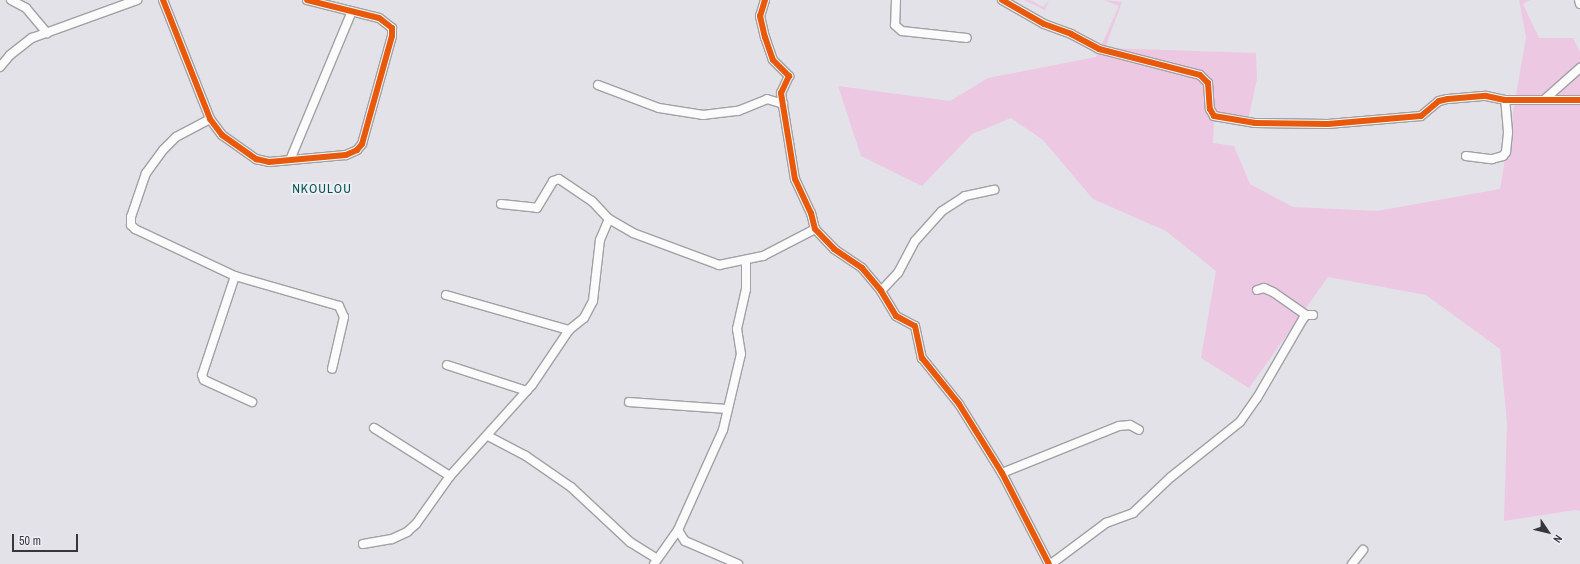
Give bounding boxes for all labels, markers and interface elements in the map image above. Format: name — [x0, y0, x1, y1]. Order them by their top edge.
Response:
district label: NKOULOU — [292, 181, 352, 197]
north arrow — [1528, 512, 1568, 552]
scale bar — [14, 526, 80, 552]
text: N — [1550, 532, 1565, 546]
text: 50 m — [19, 533, 41, 549]

